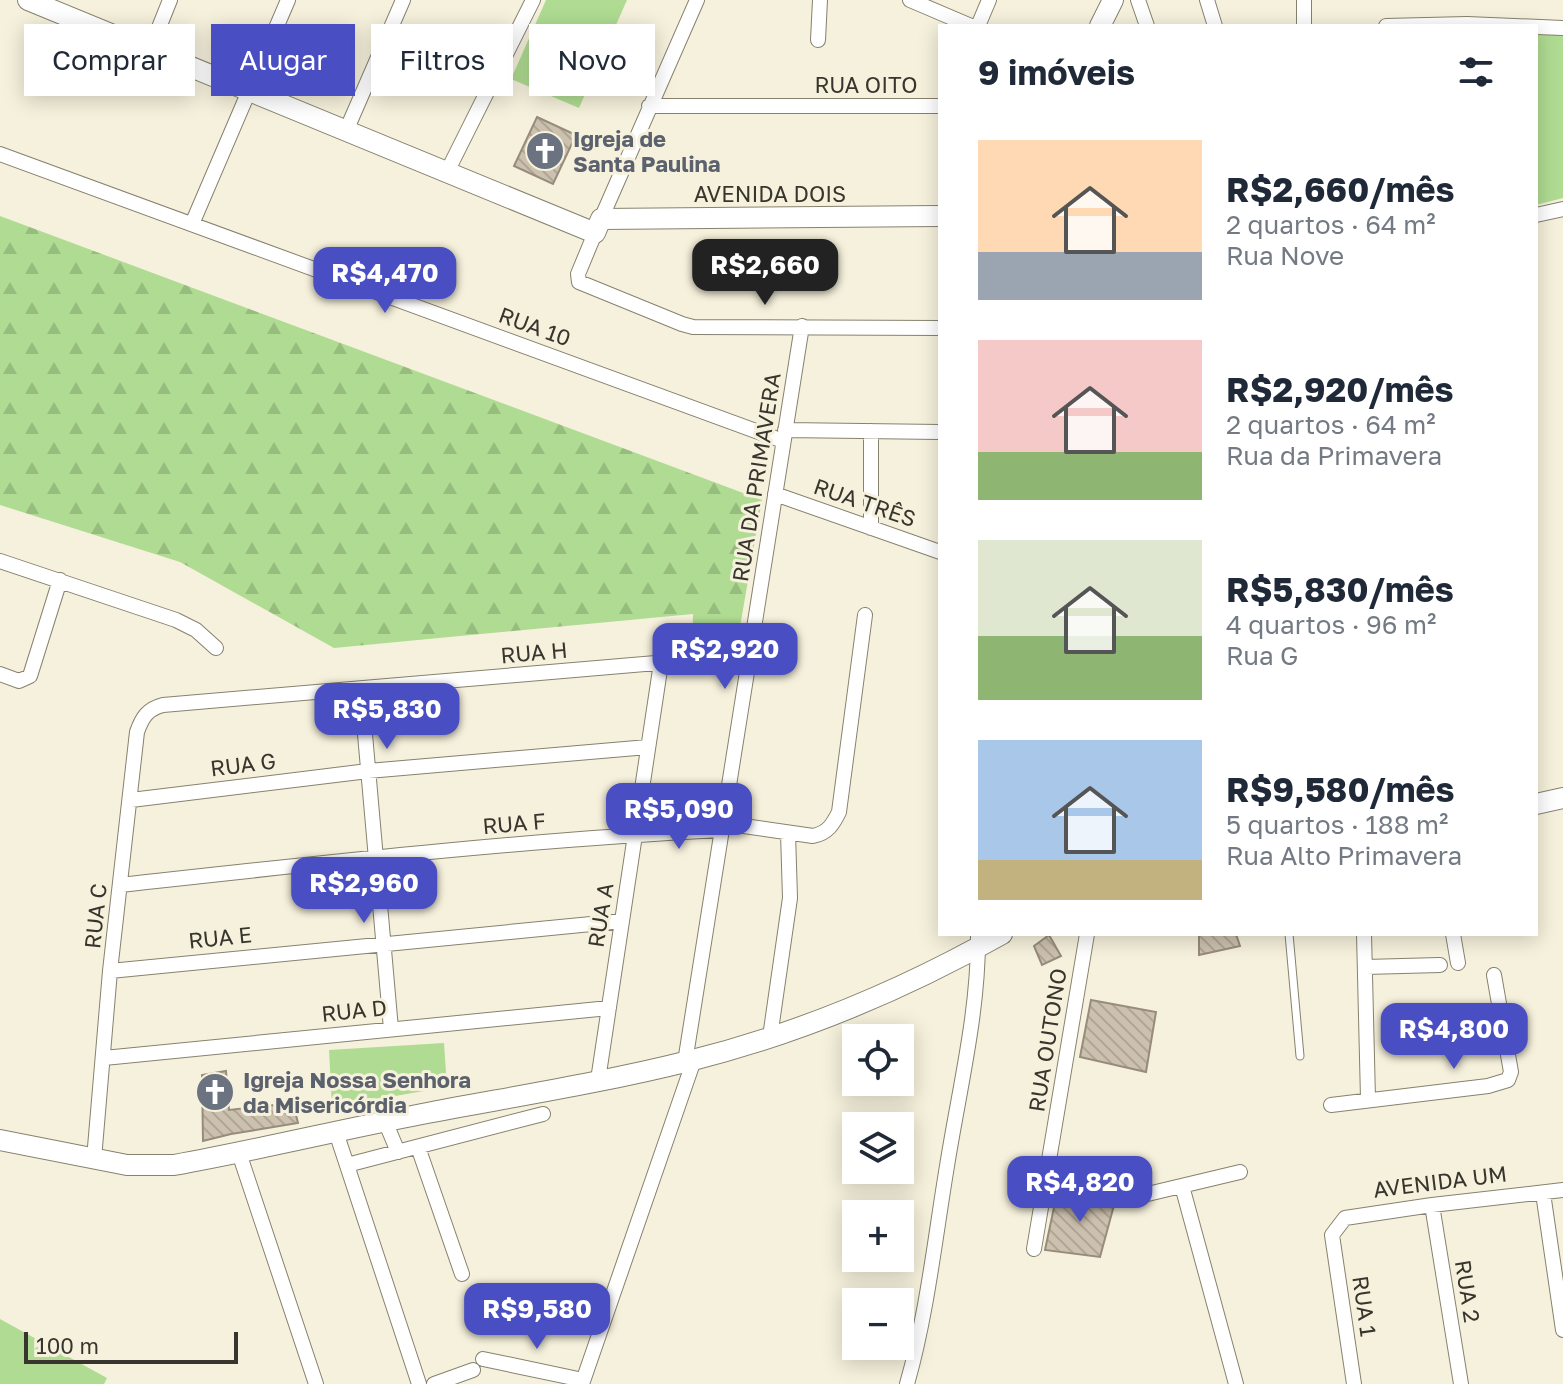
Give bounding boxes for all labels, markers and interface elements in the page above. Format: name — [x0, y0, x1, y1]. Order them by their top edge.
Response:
chip: Comprar — [24, 24, 195, 96]
chip: Alugar — [211, 24, 355, 96]
chip: Filtros — [371, 24, 513, 96]
chip: Novo — [529, 24, 655, 96]
icon: filters — [1454, 50, 1498, 94]
text: 9 imóveis — [978, 52, 1135, 92]
street label: RUA OITO — [814, 71, 918, 98]
place label: Igreja de Santa Paulina — [573, 125, 721, 177]
church icon: Igreja de Santa Paulina — [524, 130, 566, 172]
text: R$2,660/mês — [1226, 169, 1454, 209]
icon: home — [1042, 172, 1138, 268]
street label: AVENIDA DOIS — [694, 180, 846, 207]
text: 2 quartos · 64 m² — [1226, 209, 1436, 240]
pin: R$2,660 — [691, 239, 839, 307]
text: Rua Nove — [1226, 240, 1344, 271]
pin: R$4,470 — [311, 247, 459, 315]
text: R$2,660 — [710, 249, 820, 280]
text: R$4,470 — [331, 257, 439, 288]
street label: RUA 10 — [495, 301, 575, 351]
text: R$2,920/mês — [1226, 369, 1454, 409]
street label: RUA DA PRIMAVERA — [726, 370, 786, 584]
icon: home — [1042, 372, 1138, 468]
text: 2 quartos · 64 m² — [1226, 409, 1436, 440]
text: Rua da Primavera — [1226, 440, 1442, 471]
street label: RUA TRÊS — [810, 472, 920, 532]
text: R$5,830/mês — [1226, 569, 1454, 609]
icon: home — [1042, 572, 1138, 668]
text: 4 quartos · 96 m² — [1226, 609, 1436, 640]
pin: R$2,920 — [651, 623, 799, 691]
text: R$2,920 — [671, 633, 779, 664]
street label: RUA H — [499, 636, 569, 668]
text: Rua G — [1226, 640, 1298, 671]
pin: R$5,830 — [313, 683, 461, 751]
text: R$5,830 — [332, 693, 442, 724]
street label: RUA G — [209, 747, 277, 781]
text: R$9,580/mês — [1226, 769, 1455, 809]
icon: home — [1042, 772, 1138, 868]
pin: R$5,090 — [605, 783, 753, 851]
text: R$5,090 — [624, 793, 734, 824]
street label: RUA F — [481, 807, 547, 839]
text: 5 quartos · 188 m² — [1226, 809, 1448, 840]
text: Rua Alto Primavera — [1226, 840, 1462, 871]
pin: R$2,960 — [290, 857, 438, 925]
text: R$2,960 — [309, 867, 419, 898]
street label: RUA A — [582, 880, 618, 949]
street label: RUA C — [78, 882, 112, 950]
street label: RUA E — [187, 920, 253, 954]
street label: RUA OUTONO — [1022, 966, 1072, 1114]
street label: RUA D — [320, 993, 388, 1027]
pin: R$4,800 — [1380, 1003, 1528, 1071]
text: R$4,800 — [1399, 1013, 1509, 1044]
map controls — [842, 1024, 914, 1360]
button: locate — [842, 1024, 914, 1096]
place label: Igreja Nossa Senhora da Misericórdia — [243, 1066, 471, 1118]
church icon: Igreja Nossa Senhora da Misericórdia — [194, 1071, 236, 1113]
button: layers — [842, 1112, 914, 1184]
pin: R$4,820 — [1006, 1156, 1154, 1224]
street label: AVENIDA UM — [1371, 1159, 1509, 1203]
text: R$4,820 — [1025, 1166, 1135, 1197]
button: + — [842, 1200, 914, 1272]
street label: RUA 2 — [1450, 1258, 1486, 1324]
street label: RUA 1 — [1347, 1274, 1383, 1338]
pin: R$9,580 — [463, 1283, 611, 1351]
button: − — [842, 1288, 914, 1360]
text: R$9,580 — [482, 1293, 592, 1324]
scale bar — [24, 1328, 238, 1364]
text: 100 m — [36, 1332, 99, 1359]

